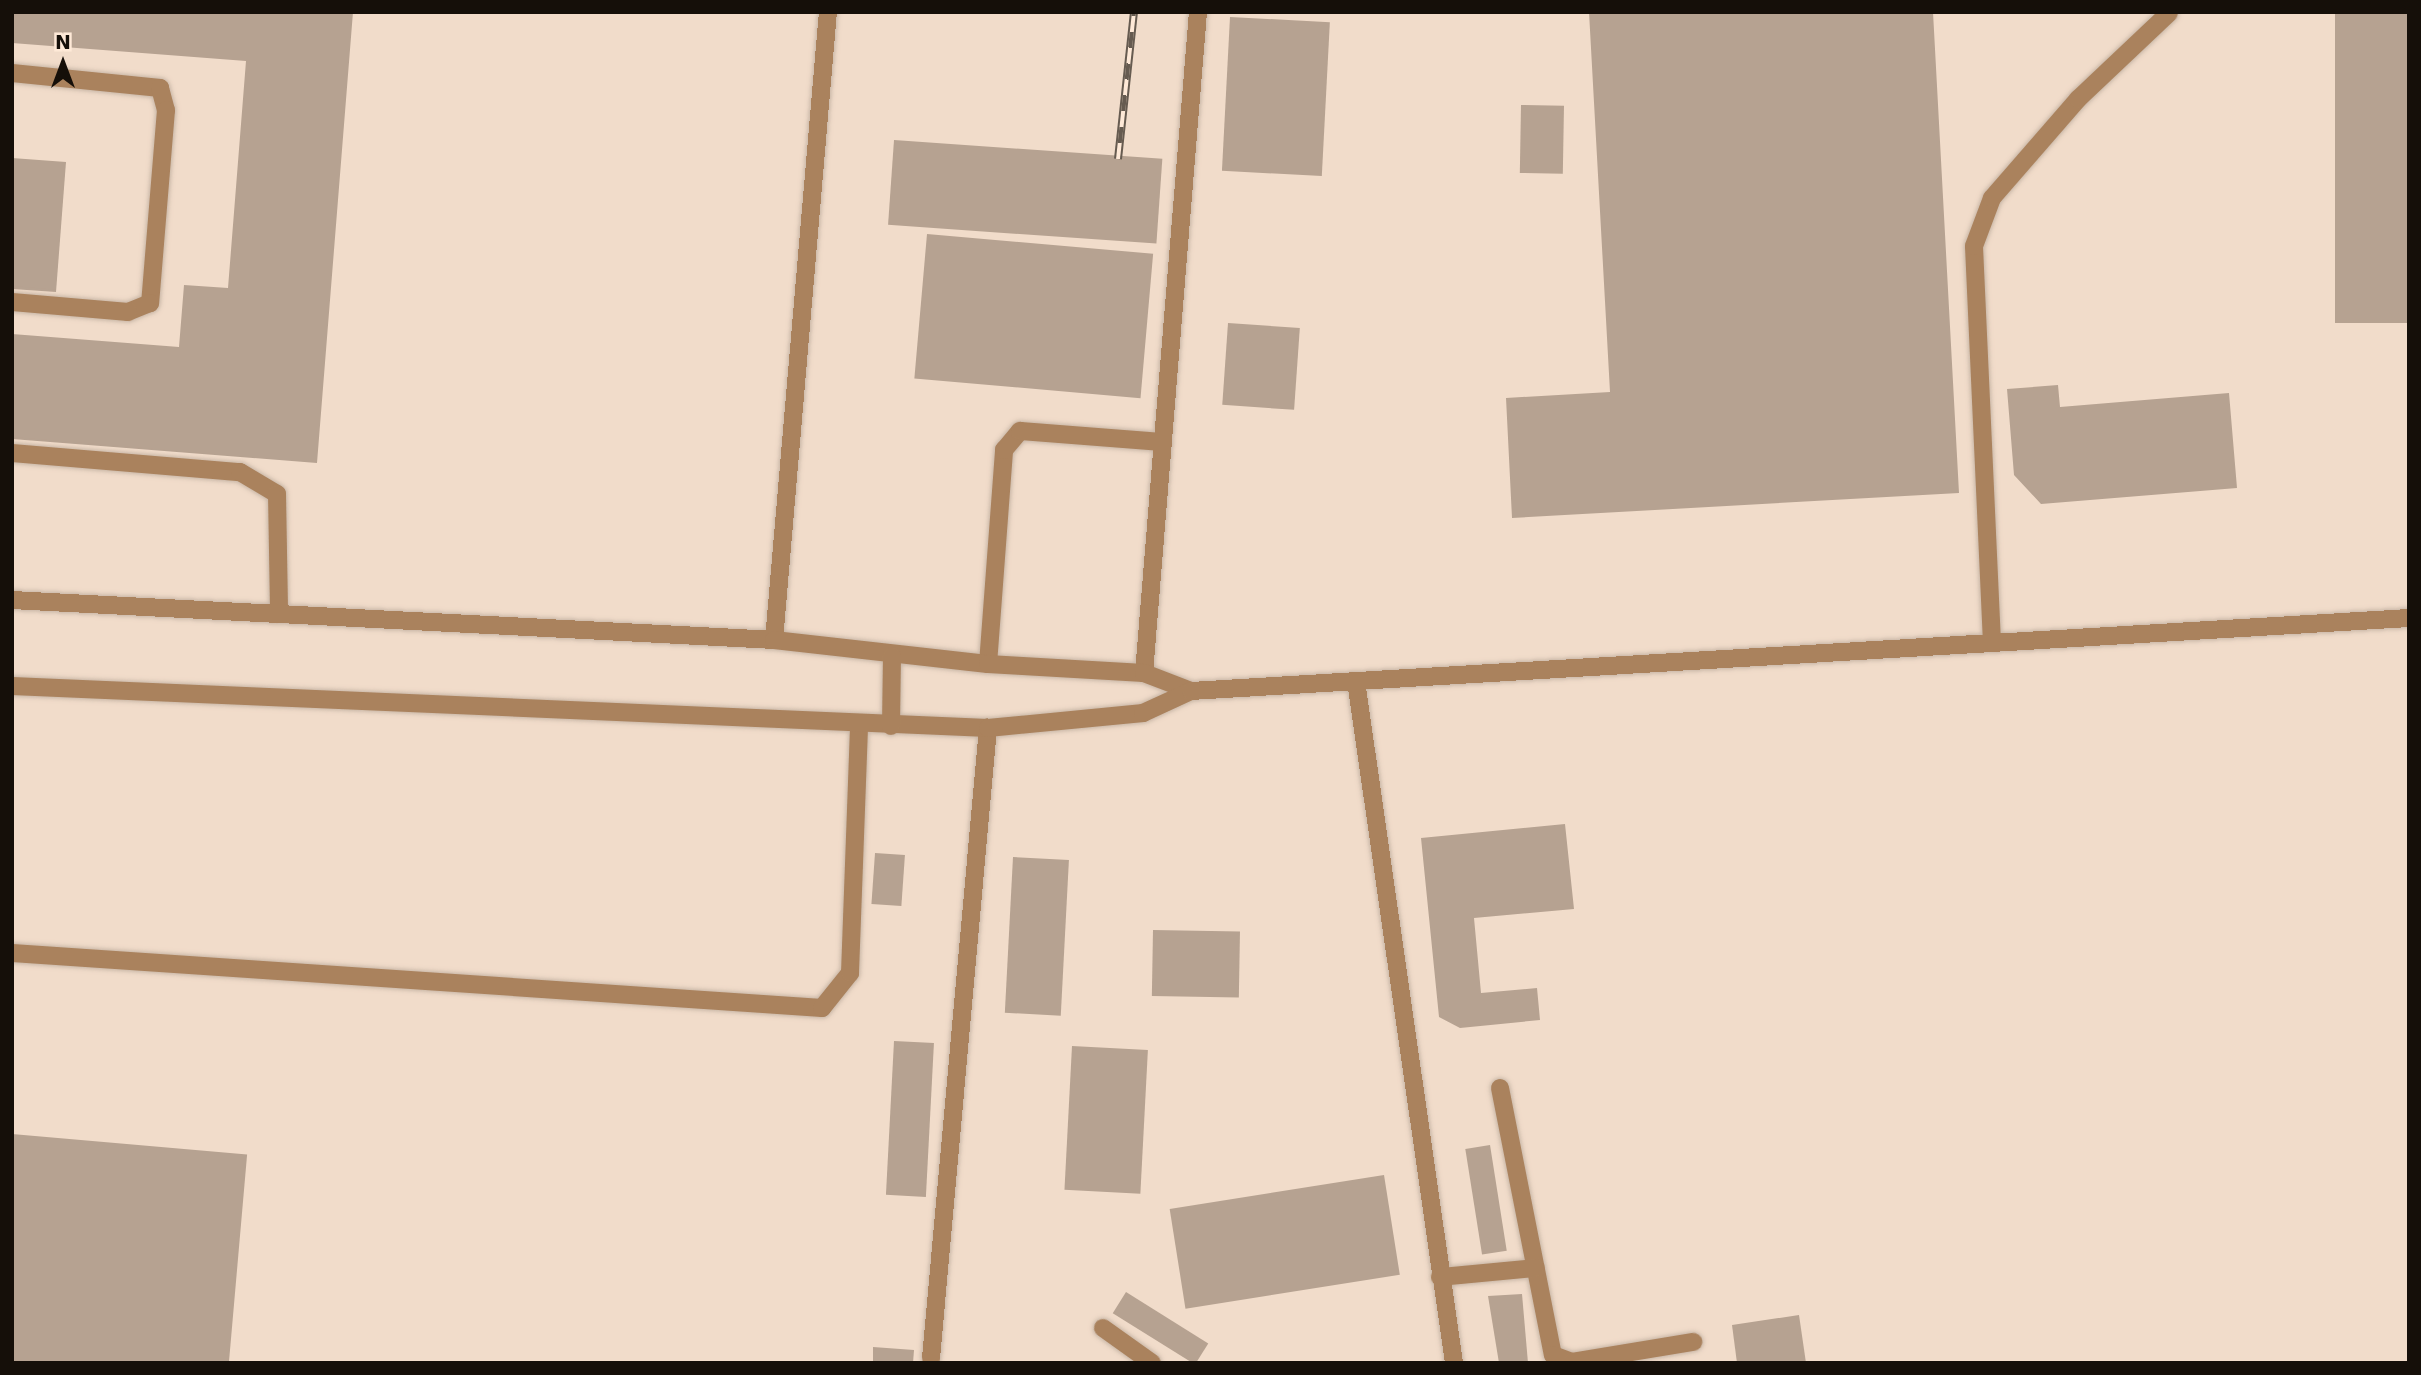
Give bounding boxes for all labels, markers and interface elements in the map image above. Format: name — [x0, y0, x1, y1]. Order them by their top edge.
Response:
north arrow — [28, 28, 98, 98]
text: N — [55, 31, 71, 53]

